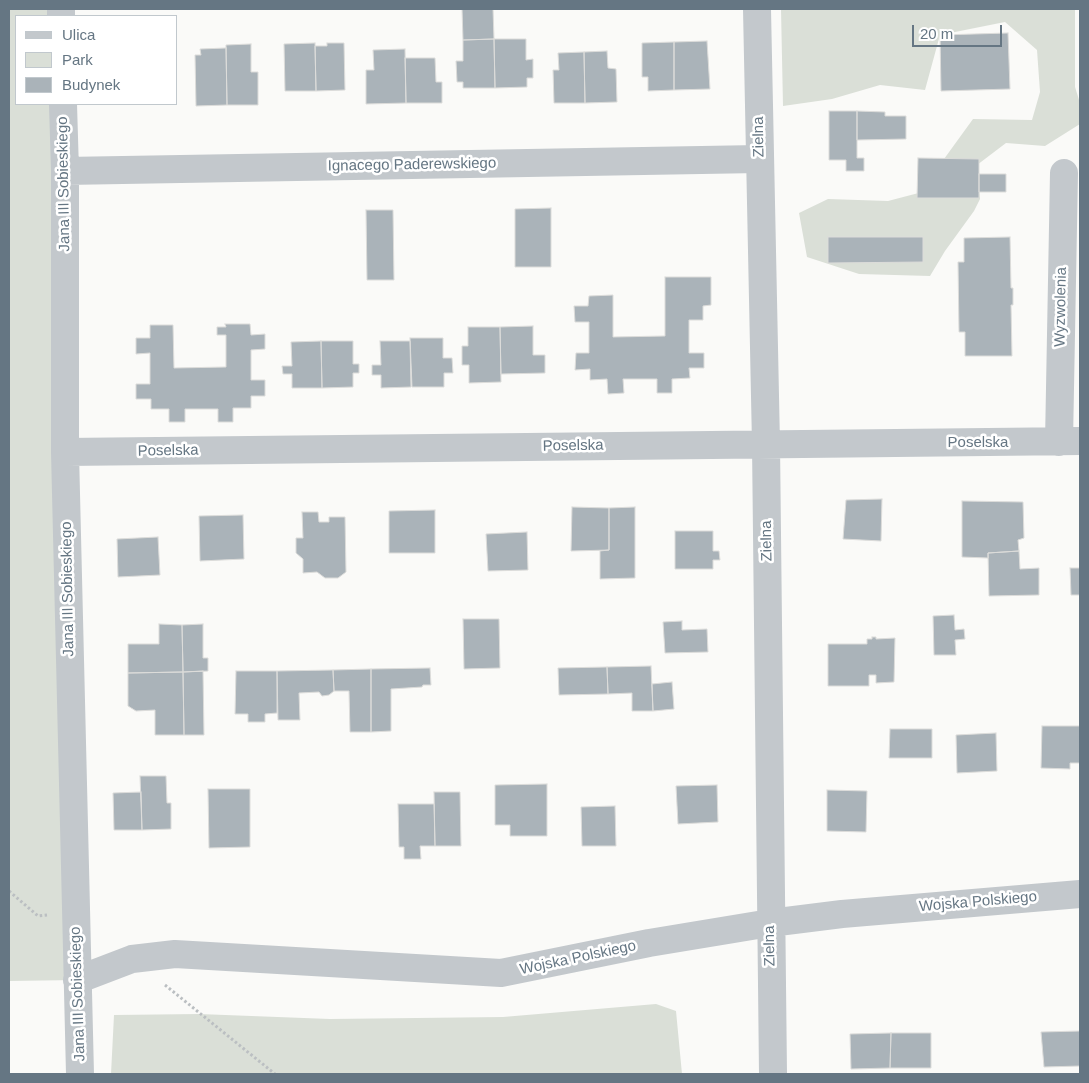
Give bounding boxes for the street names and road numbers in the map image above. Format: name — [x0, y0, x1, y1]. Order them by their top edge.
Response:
street label: Jana III Sobieskiego — [54, 116, 74, 252]
street label: Zielna — [750, 116, 768, 158]
street label: Ignacego Paderewskiego — [328, 155, 496, 175]
street label: Wyzwolenia — [1051, 267, 1071, 347]
street label: Poselska — [948, 434, 1008, 452]
street label: Poselska — [542, 436, 604, 456]
street label: Poselska — [137, 441, 199, 461]
street label: Zielna — [758, 520, 776, 562]
street label: Jana III Sobieskiego — [58, 521, 78, 657]
street label: Wojska Polskiego — [918, 888, 1038, 916]
street label: Zielna — [761, 925, 779, 967]
street label: Jana III Sobieskiego — [67, 926, 89, 1062]
street label: Wojska Polskiego — [518, 937, 638, 979]

